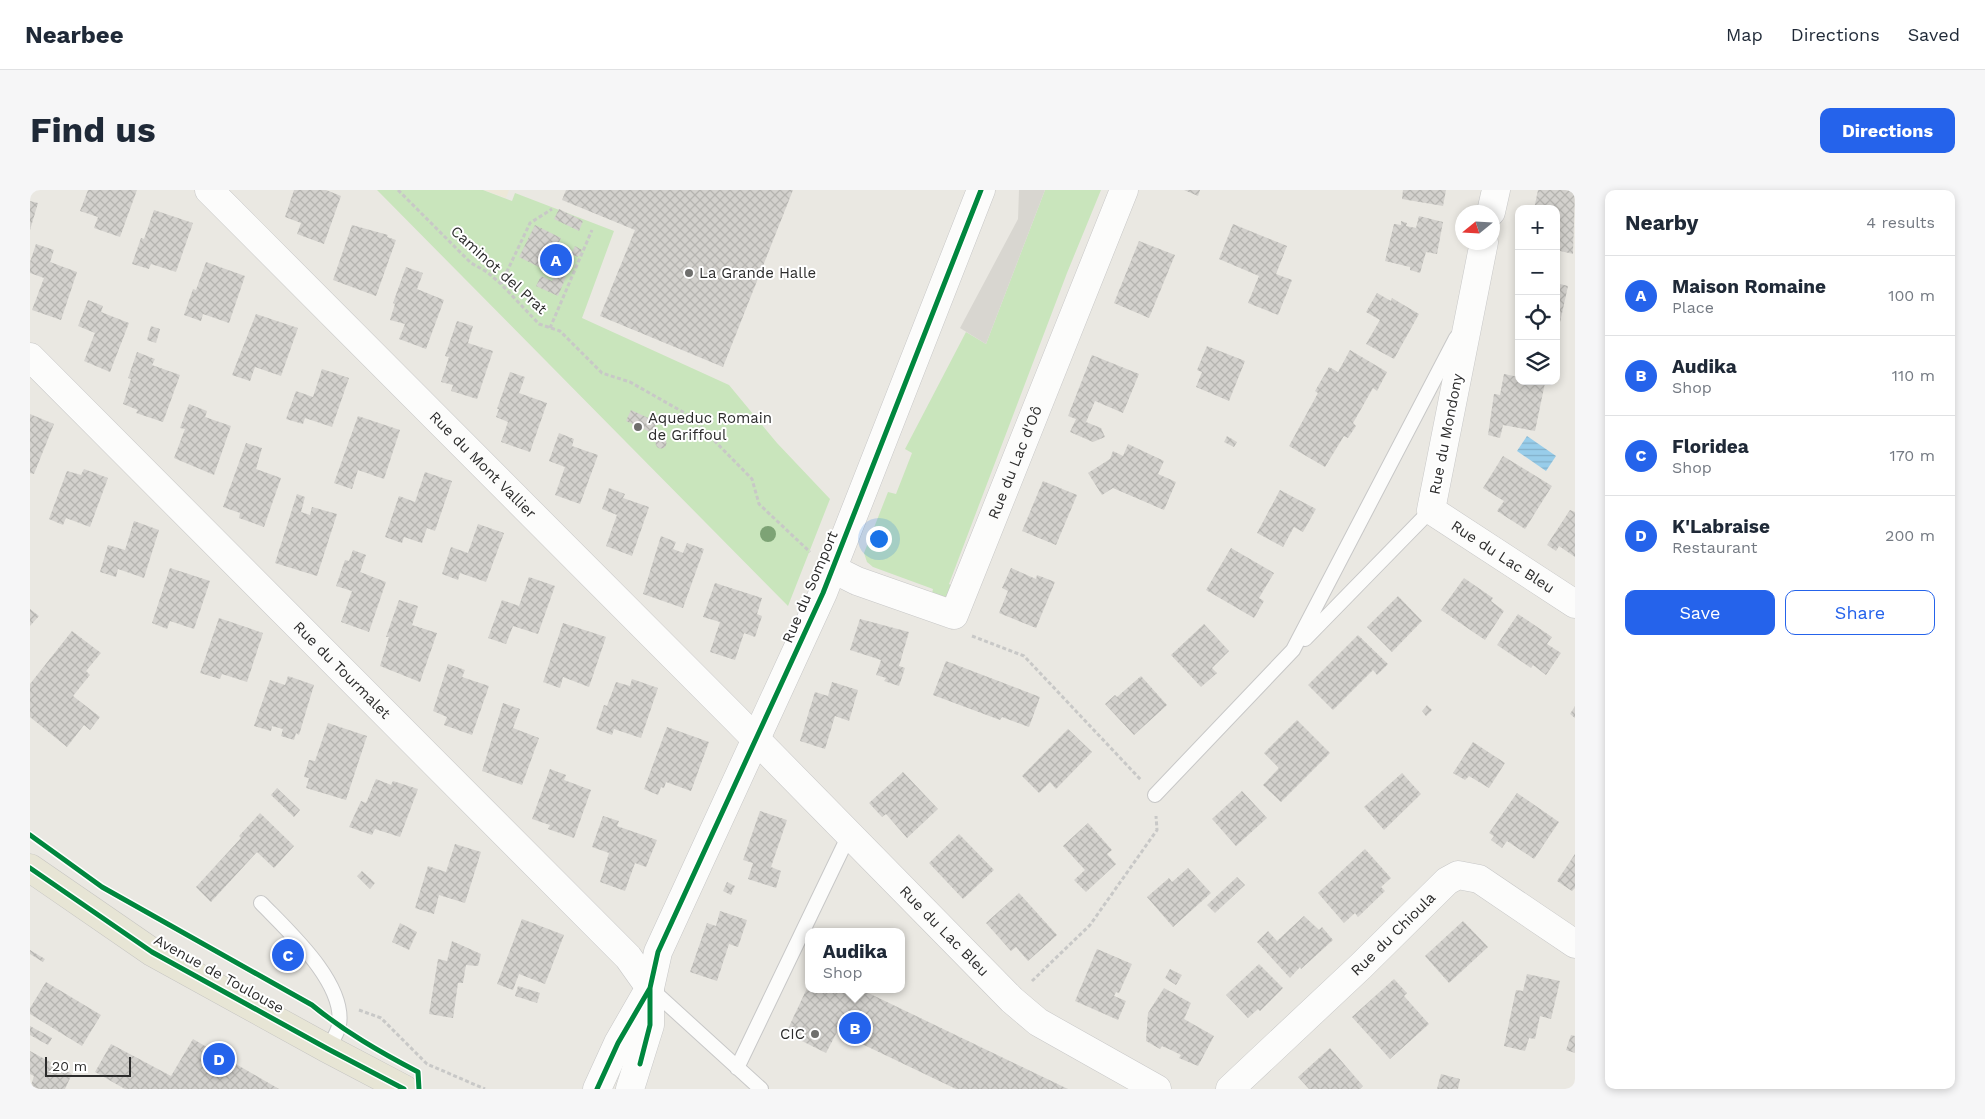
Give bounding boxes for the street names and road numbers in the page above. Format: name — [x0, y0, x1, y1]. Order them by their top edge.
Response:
street label: Caminot del Prat — [447, 222, 551, 318]
street label: Rue du Mondony — [1425, 372, 1467, 496]
street label: Rue du Lac d'Oô — [984, 403, 1046, 522]
street label: Rue du Mont Vallier — [426, 408, 540, 522]
street label: Rue du Lac Bleu — [1448, 517, 1558, 597]
street label: Rue du Somport — [778, 528, 842, 646]
street label: Rue du Tourmalet — [290, 618, 395, 723]
street label: Rue du Lac Bleu — [896, 882, 993, 980]
street label: Rue du Chioula — [1347, 888, 1440, 980]
street label: Avenue de Toulouse — [151, 931, 287, 1017]

